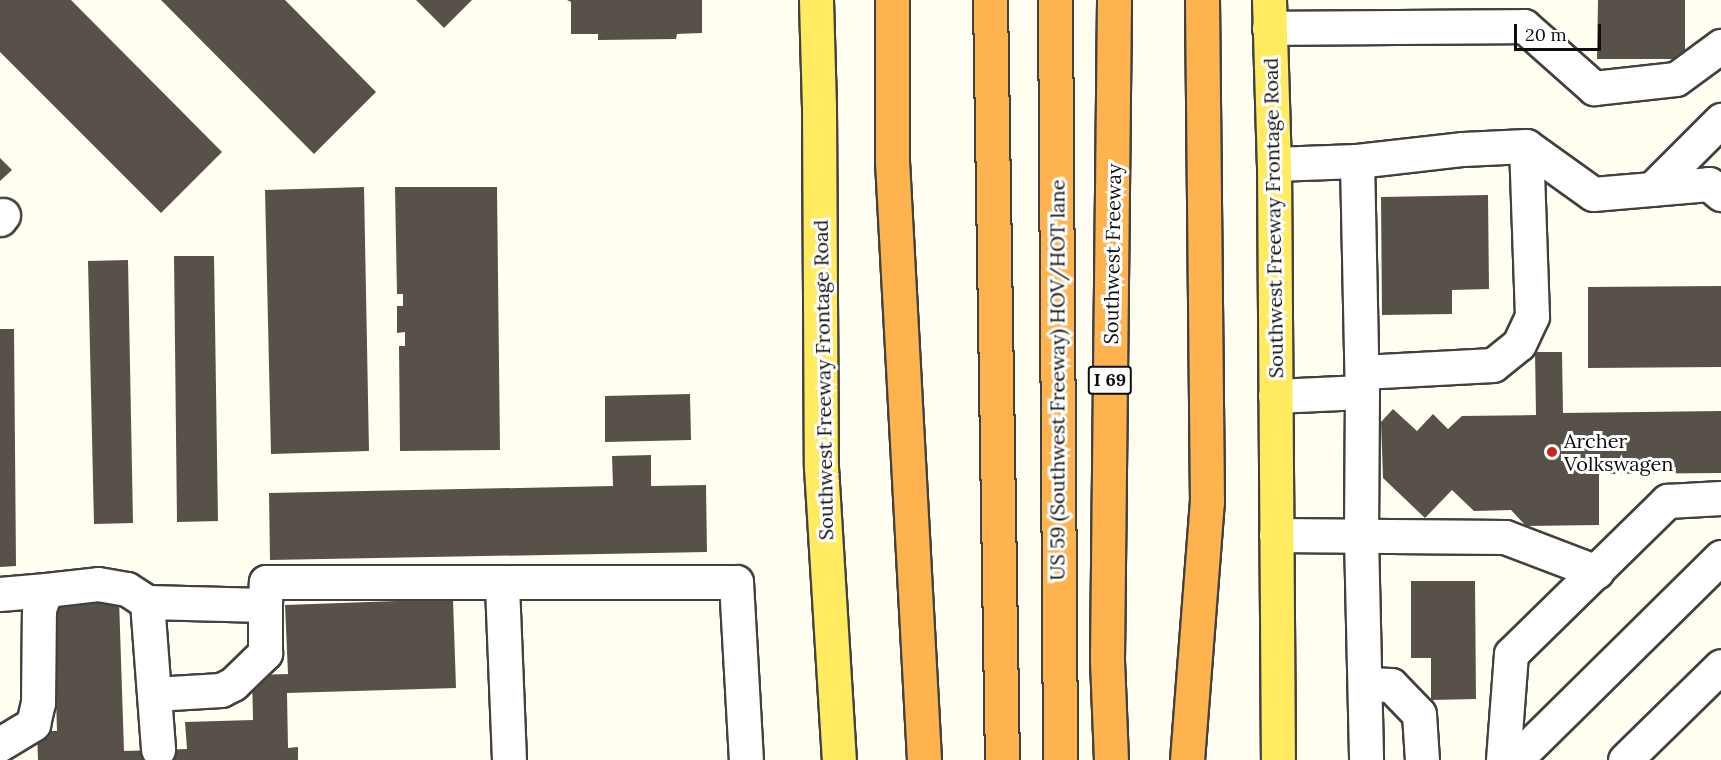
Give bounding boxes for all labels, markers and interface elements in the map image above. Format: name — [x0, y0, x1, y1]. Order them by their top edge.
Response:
scale bar — [1517, 12, 1604, 50]
text: 20 m — [1525, 23, 1567, 46]
street label: Southwest Freeway Frontage Road — [1258, 58, 1288, 378]
street label: Southwest Freeway — [1098, 163, 1126, 345]
street label: US 59 (Southwest Freeway) HOV/HOT lane — [1045, 179, 1069, 581]
street label: Southwest Freeway Frontage Road — [808, 220, 838, 540]
road number: I 69 — [1088, 365, 1132, 395]
place label: Archer Volkswagen — [1564, 428, 1673, 475]
marker: Archer Volkswagen — [1545, 445, 1559, 459]

